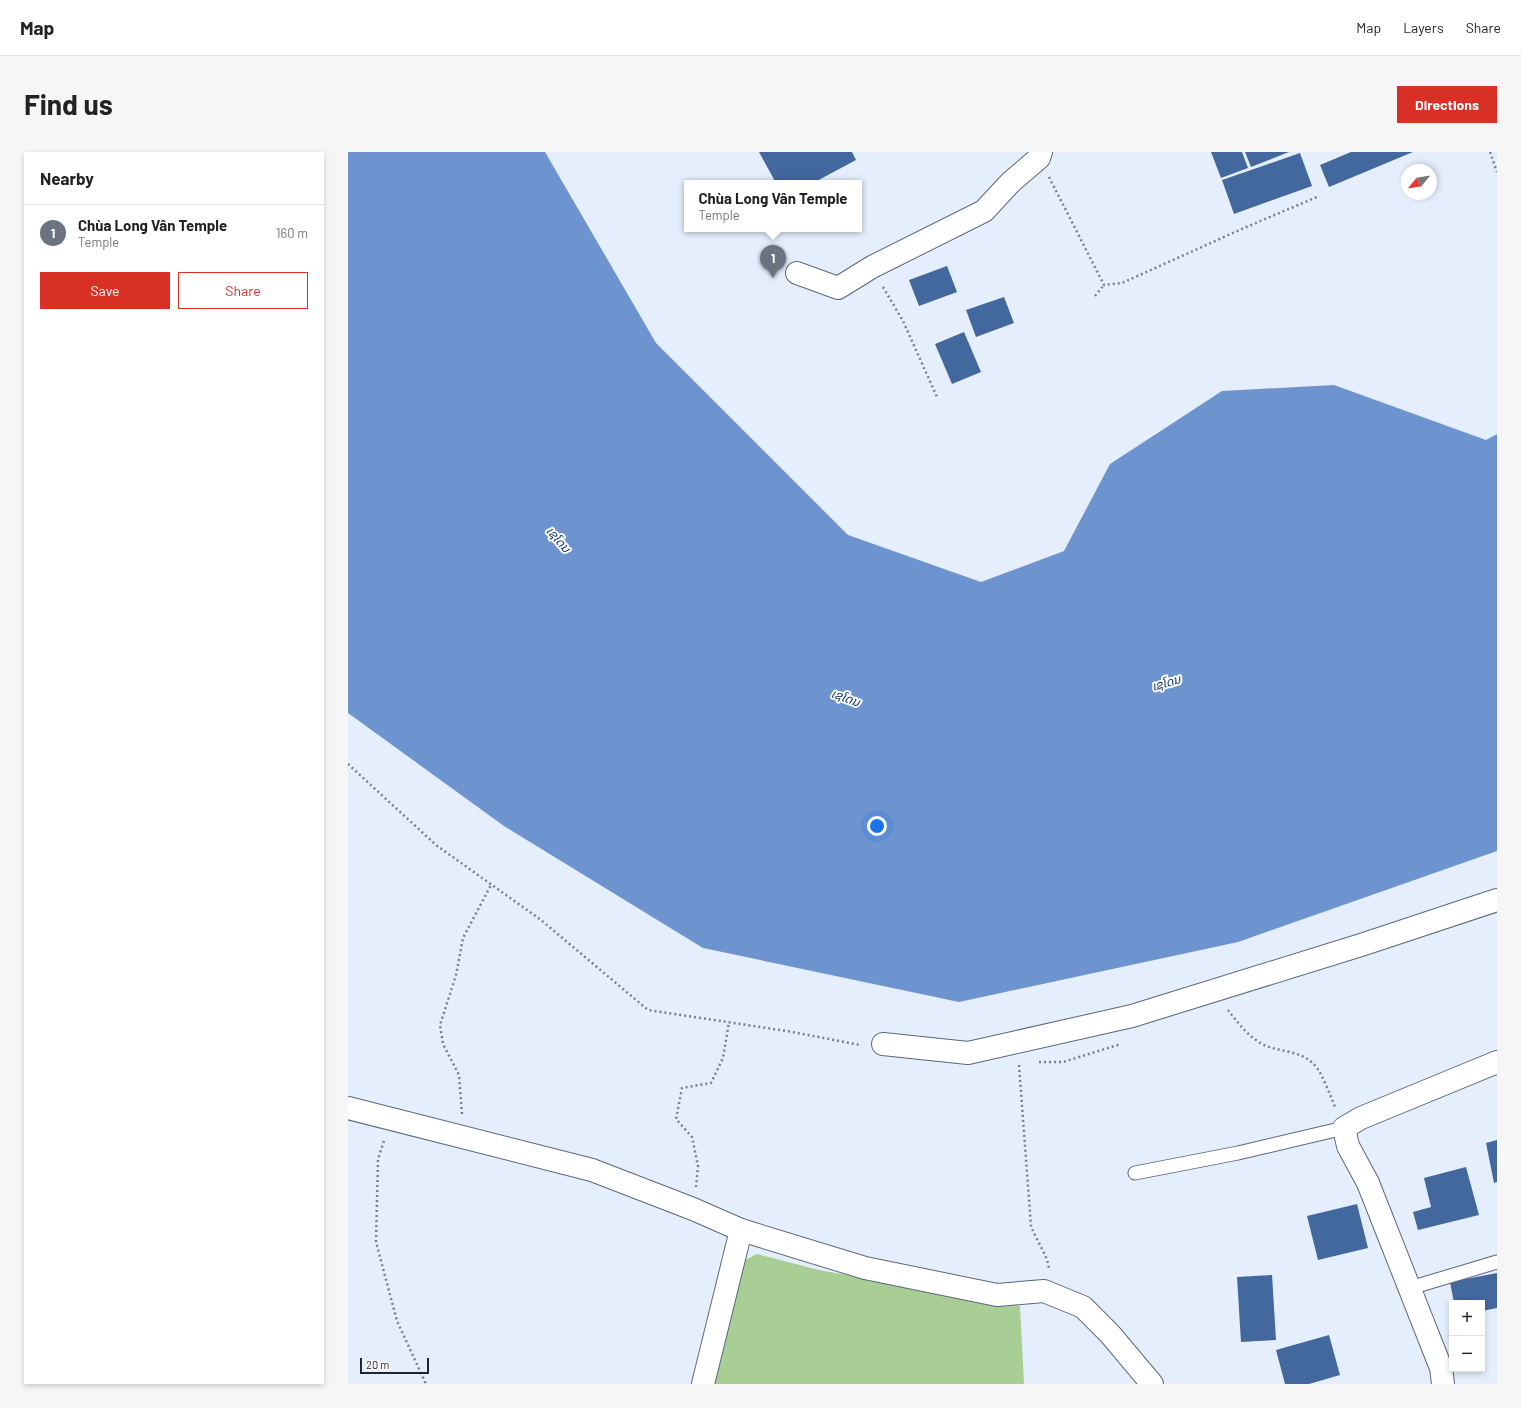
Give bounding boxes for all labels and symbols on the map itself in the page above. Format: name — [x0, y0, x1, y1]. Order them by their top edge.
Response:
north arrow — [1401, 164, 1437, 200]
pin: 1 — [760, 245, 786, 278]
water label: ເຊໂດນ — [543, 523, 575, 556]
water label: ເຊໂດນ — [1150, 671, 1184, 694]
water label: ເຊໂດນ — [830, 685, 864, 710]
your location — [867, 816, 887, 836]
scale bar — [360, 1356, 429, 1375]

